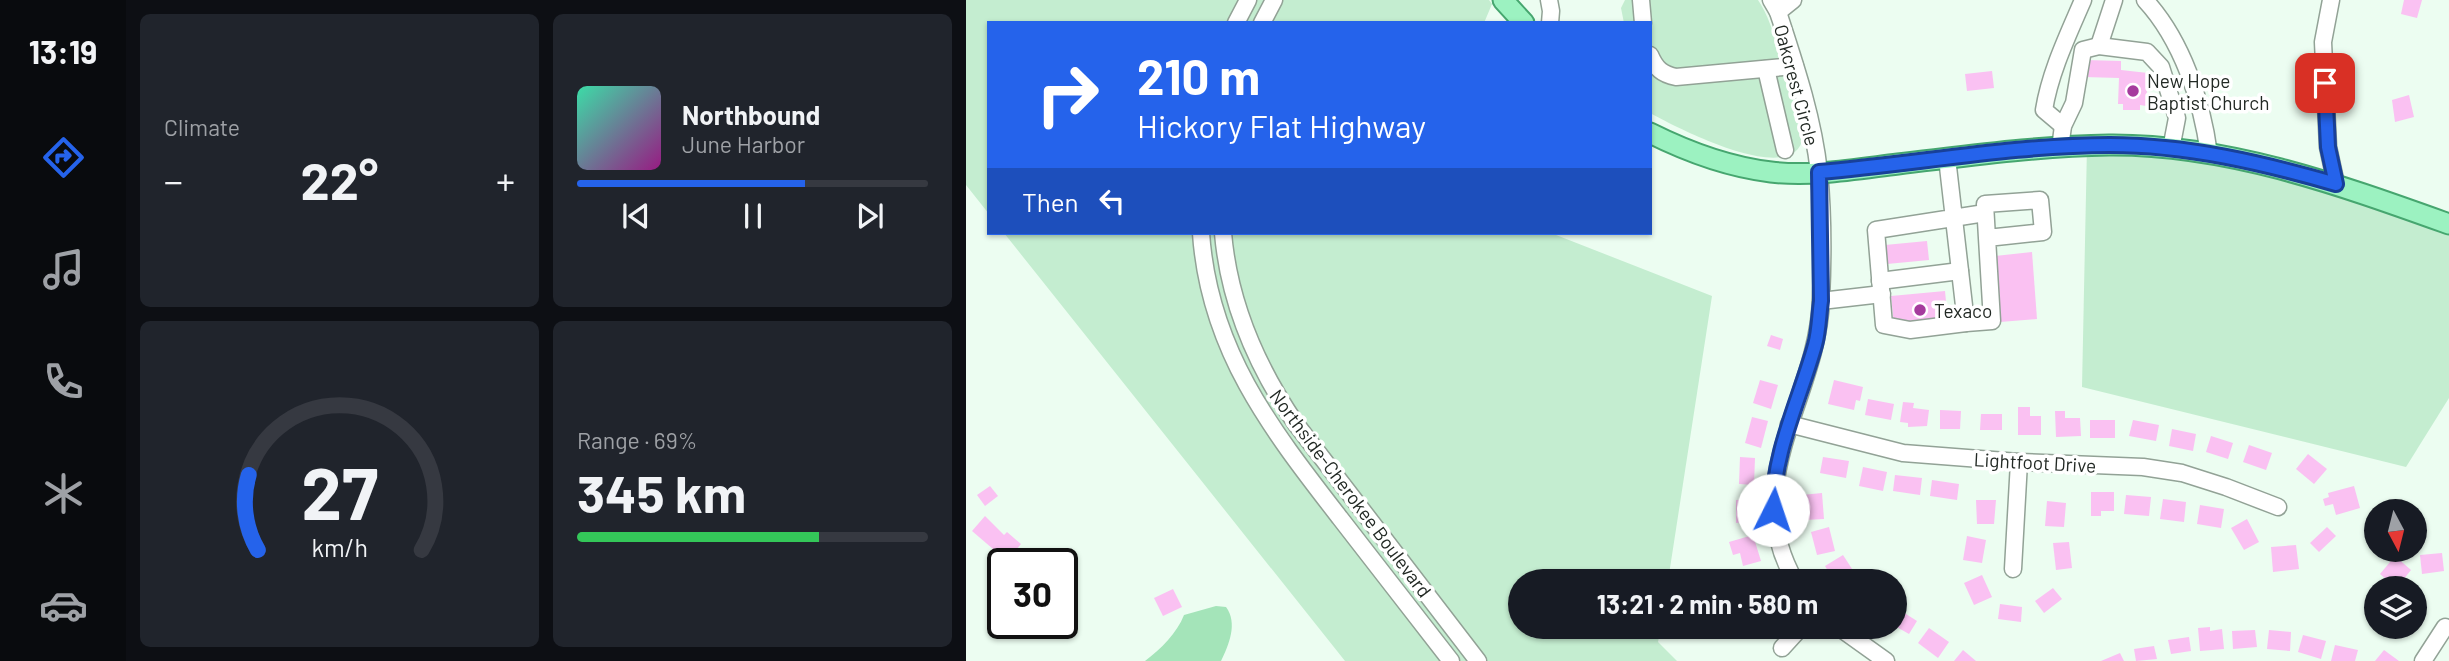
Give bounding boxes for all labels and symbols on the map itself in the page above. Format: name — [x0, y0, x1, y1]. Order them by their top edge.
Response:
street label: Oakcrest Circle — [1770, 22, 1824, 148]
pin — [2295, 53, 2355, 113]
place label: New Hope Baptist Church — [2147, 69, 2270, 114]
marker: New Hope Baptist Church — [2125, 83, 2141, 99]
place label: Texaco — [1934, 299, 1992, 322]
marker: Texaco — [1912, 302, 1928, 318]
street label: Northside-Cherokee Boulevard — [1265, 385, 1437, 601]
street label: Lightfoot Drive — [1973, 447, 2097, 477]
position arrow — [1736, 473, 1810, 547]
north arrow — [2364, 499, 2427, 562]
speed limit sign: 30 — [987, 548, 1078, 639]

